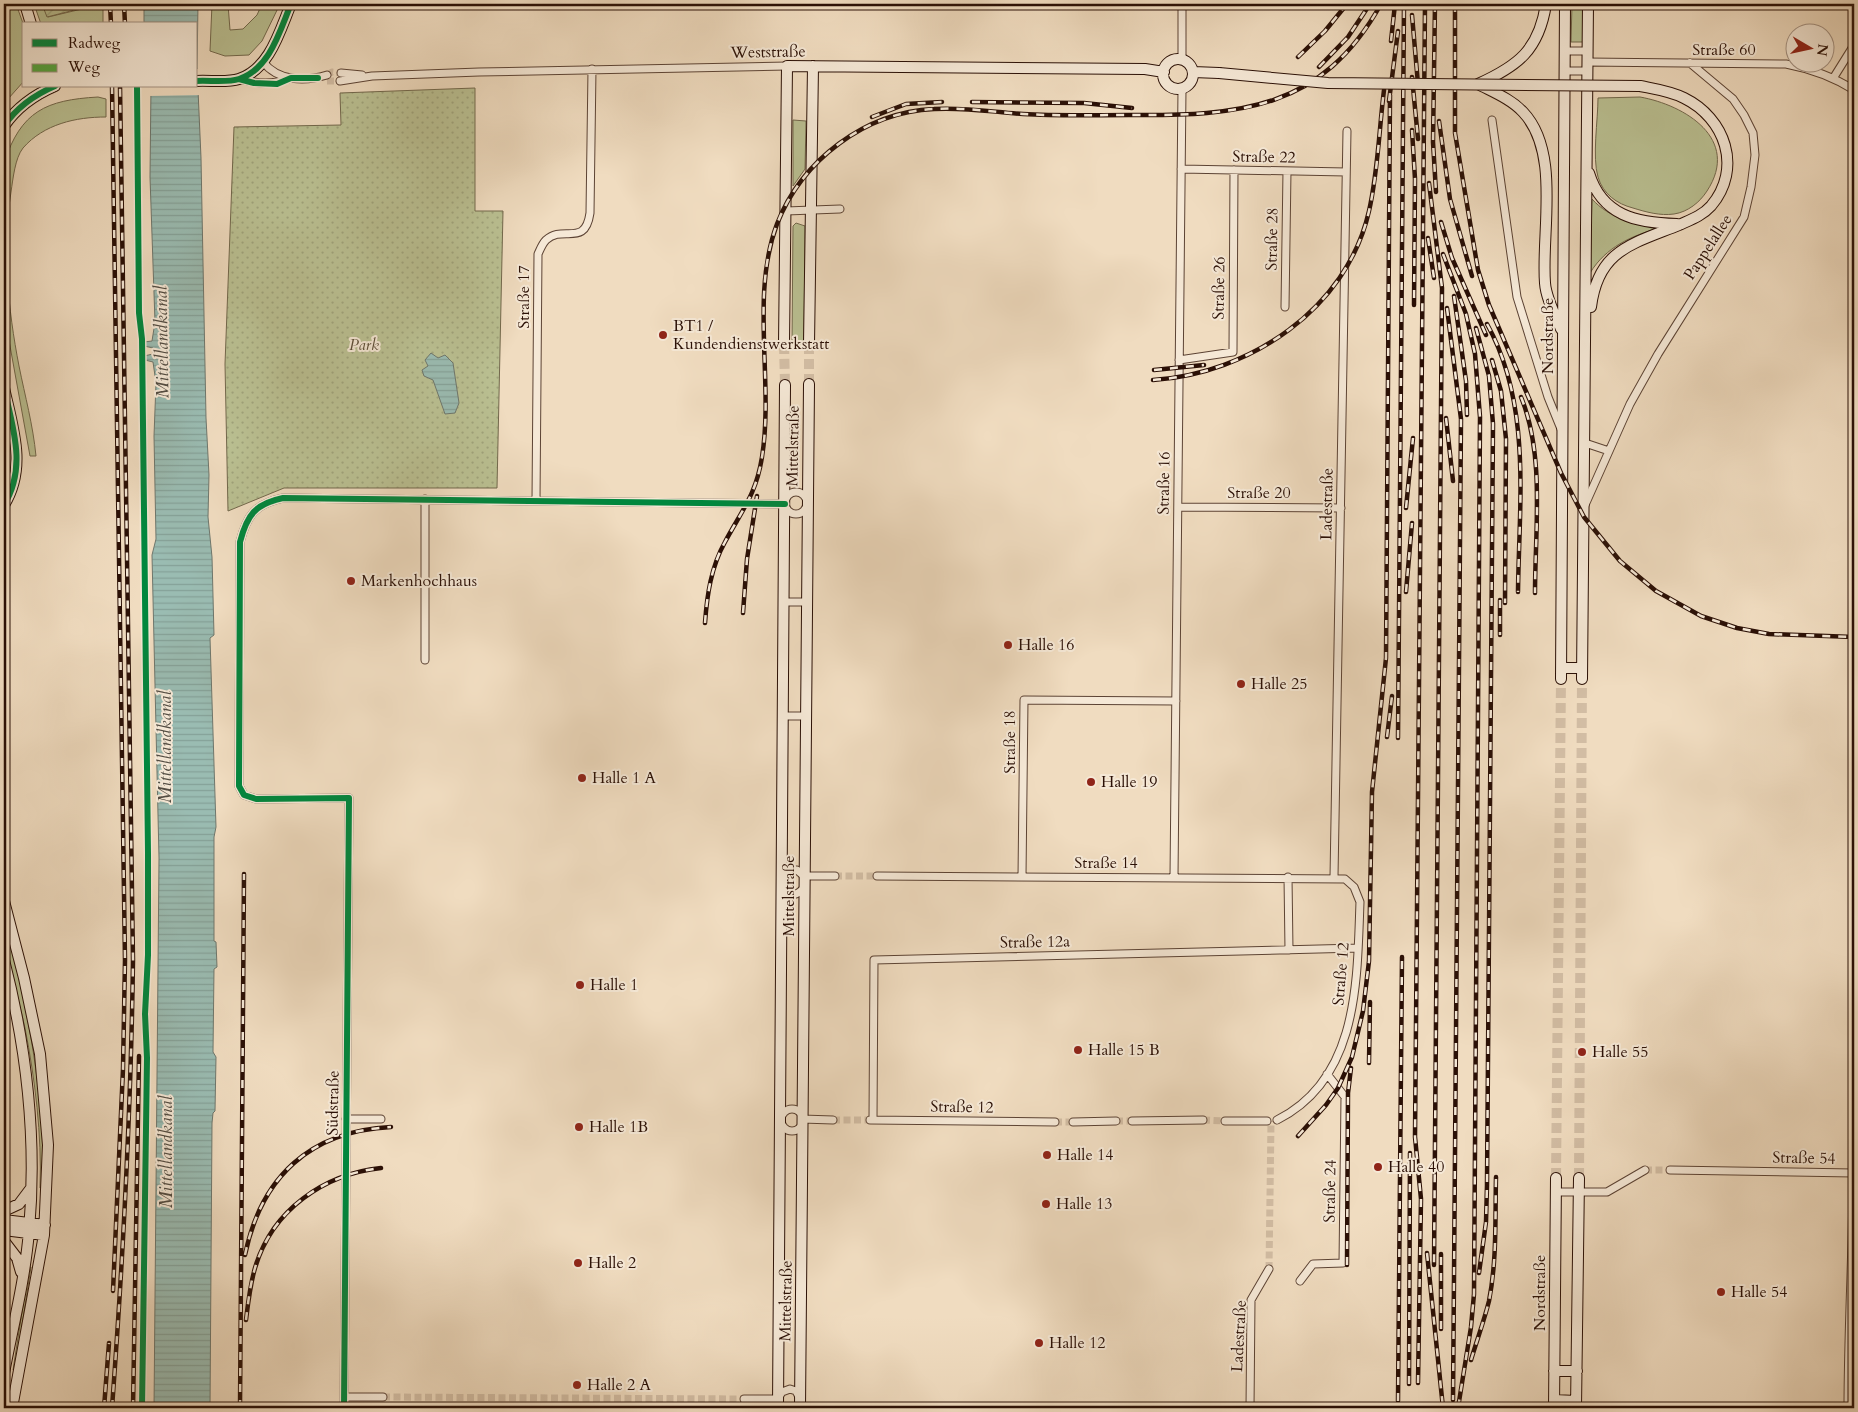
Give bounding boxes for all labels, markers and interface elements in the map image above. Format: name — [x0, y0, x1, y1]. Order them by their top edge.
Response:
legend — [22, 22, 198, 88]
north arrow — [1786, 22, 1836, 72]
text: Radweg — [68, 33, 121, 53]
street label: Straße 60 — [1692, 39, 1756, 61]
street label: Weststraße — [729, 40, 806, 64]
text: N — [1812, 42, 1833, 57]
text: Weg — [67, 57, 100, 77]
street label: Straße 22 — [1232, 145, 1296, 169]
street label: Straße 28 — [1260, 207, 1284, 271]
street label: Pappelallee — [1679, 210, 1737, 284]
street label: Straße 26 — [1207, 256, 1231, 320]
street label: Straße 17 — [513, 265, 535, 329]
water label: Mittellandkanal — [149, 284, 175, 398]
street label: Nordstraße — [1537, 298, 1559, 374]
place label: BT1 / Kundendienstwerkstatt — [673, 315, 829, 355]
marker: BT1 / Kundendienstwerkstatt — [657, 329, 669, 341]
park label: Park — [349, 334, 379, 356]
street label: Mittelstraße — [781, 405, 805, 487]
street label: Straße 16 — [1152, 451, 1176, 515]
street label: Ladestraße — [1315, 468, 1339, 540]
street label: Straße 20 — [1227, 482, 1291, 504]
place label: Markenhochhaus — [361, 570, 477, 592]
marker: Markenhochhaus — [345, 575, 357, 587]
place label: Halle 16 — [1018, 634, 1074, 656]
marker: Halle 16 — [1002, 639, 1014, 651]
place label: Halle 25 — [1251, 673, 1307, 695]
marker: Halle 25 — [1235, 678, 1247, 690]
water label: Mittellandkanal — [153, 690, 178, 803]
street label: Straße 18 — [999, 710, 1021, 774]
place label: Halle 1 A — [592, 767, 656, 789]
place label: Halle 19 — [1101, 771, 1157, 793]
marker: Halle 1 A — [576, 772, 588, 784]
marker: Halle 19 — [1085, 776, 1097, 788]
street label: Straße 14 — [1074, 852, 1138, 874]
street label: Mittelstraße — [778, 856, 800, 936]
street label: Straße 12a — [1000, 930, 1070, 954]
street label: Straße 12 — [1327, 942, 1355, 1006]
place label: Halle 1 — [590, 974, 638, 996]
marker: Halle 1 — [574, 979, 586, 991]
place label: Halle 15 B — [1088, 1039, 1160, 1061]
place label: Halle 55 — [1592, 1041, 1648, 1063]
marker: Halle 15 B — [1072, 1044, 1084, 1056]
marker: Halle 55 — [1576, 1046, 1588, 1058]
street label: Südstraße — [321, 1070, 345, 1136]
water label: Mittellandkanal — [154, 1095, 179, 1208]
street label: Straße 12 — [930, 1095, 994, 1119]
place label: Halle 1B — [589, 1116, 648, 1138]
marker: Halle 1B — [573, 1121, 585, 1133]
place label: Halle 14 — [1057, 1144, 1113, 1166]
street label: Straße 54 — [1772, 1146, 1836, 1170]
marker: Halle 14 — [1041, 1149, 1053, 1161]
place label: Halle 40 — [1388, 1156, 1444, 1178]
street label: Straße 24 — [1318, 1159, 1342, 1223]
marker: Halle 40 — [1372, 1161, 1384, 1173]
place label: Halle 13 — [1056, 1193, 1112, 1215]
marker: Halle 13 — [1040, 1198, 1052, 1210]
place label: Halle 2 — [588, 1252, 636, 1274]
street label: Nordstraße — [1529, 1255, 1551, 1331]
marker: Halle 2 — [572, 1257, 584, 1269]
street label: Mittelstraße — [774, 1260, 798, 1342]
place label: Halle 54 — [1731, 1281, 1787, 1303]
marker: Halle 54 — [1715, 1286, 1727, 1298]
street label: Ladestraße — [1226, 1299, 1252, 1373]
place label: Halle 12 — [1049, 1332, 1105, 1354]
marker: Halle 12 — [1033, 1337, 1045, 1349]
place label: Halle 2 A — [587, 1374, 651, 1396]
marker: Halle 2 A — [571, 1379, 583, 1391]

